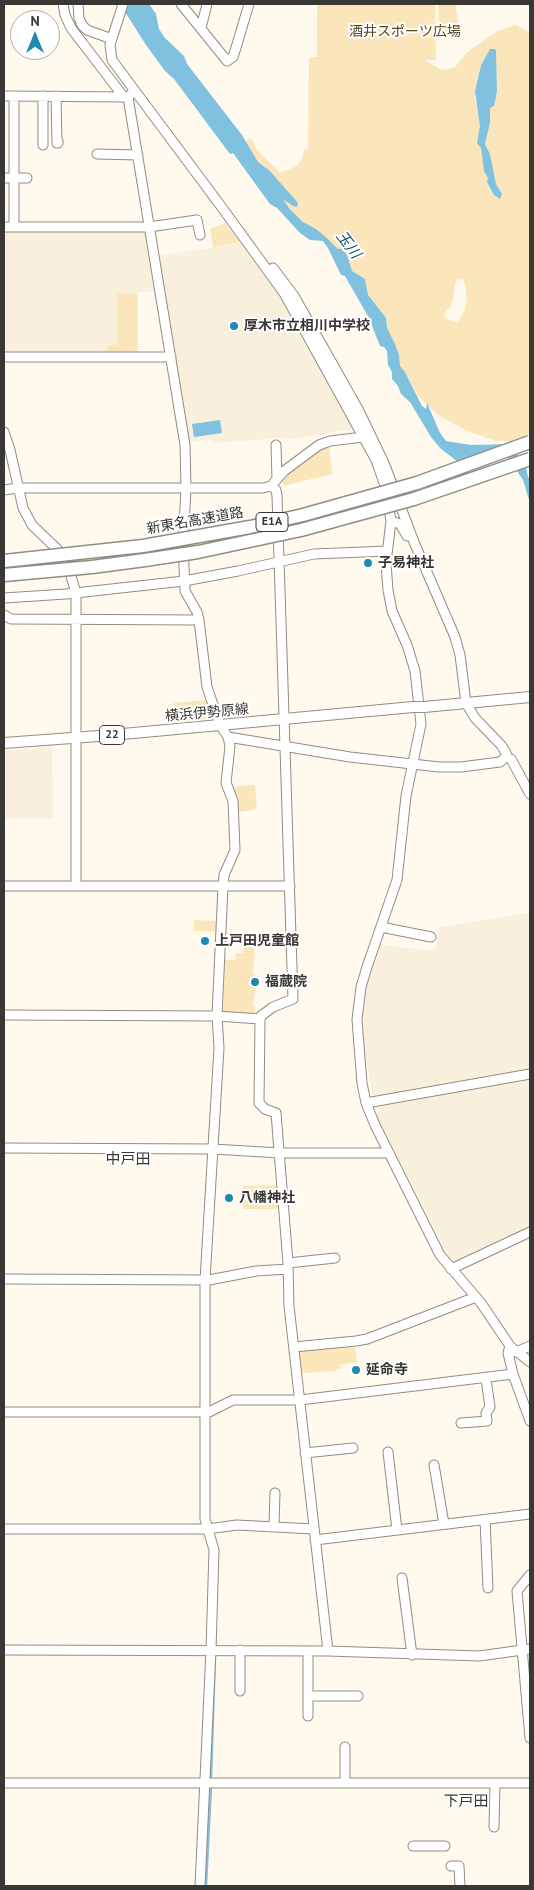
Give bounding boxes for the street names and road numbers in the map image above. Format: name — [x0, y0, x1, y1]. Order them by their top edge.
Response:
street label: 新東名高速道路 — [145, 504, 245, 538]
road number: E1A — [256, 512, 288, 532]
street label: 横浜伊勢原線 — [164, 701, 250, 725]
road number: 22 — [100, 726, 124, 744]

